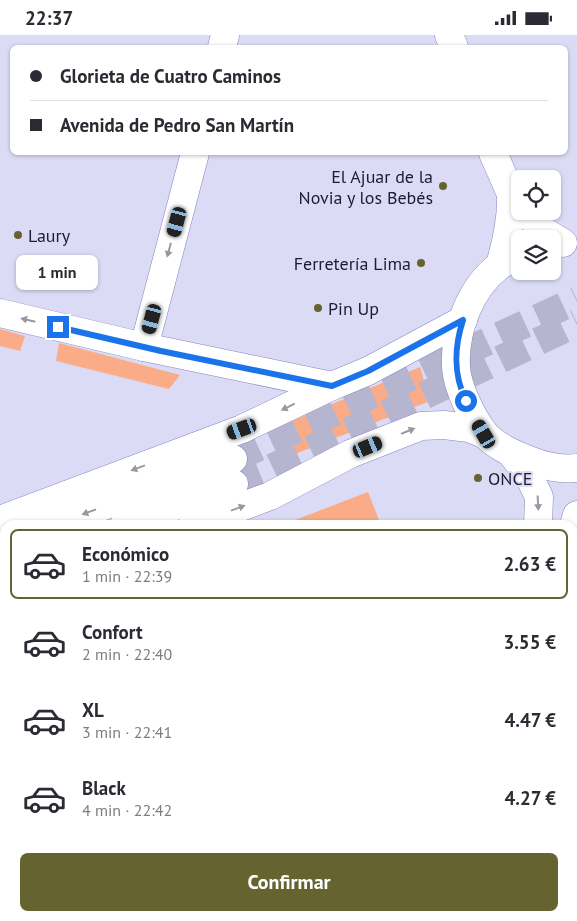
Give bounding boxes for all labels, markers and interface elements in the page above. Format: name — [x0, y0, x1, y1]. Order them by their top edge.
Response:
text: 22:37 — [25, 6, 73, 30]
text: Glorieta de Cuatro Caminos — [60, 64, 281, 88]
text: Avenida de Pedro San Martín — [60, 113, 294, 137]
place label: El Ajuar de la Novia y los Bebés — [299, 165, 433, 209]
map controls — [511, 170, 561, 280]
button: locate — [511, 170, 561, 220]
marker: El Ajuar de la Novia y los Bebés — [437, 180, 449, 192]
car — [165, 206, 188, 238]
place label: Laury — [28, 224, 71, 247]
marker: Laury — [12, 229, 24, 241]
button: layers — [511, 230, 561, 280]
one-way arrow — [165, 243, 173, 258]
place label: Ferretería Lima — [294, 252, 411, 275]
callout: 1 min — [17, 255, 99, 289]
marker: Ferretería Lima — [415, 257, 427, 269]
text: 1 min — [37, 262, 77, 282]
place label: Pin Up — [328, 297, 379, 320]
marker: Pin Up — [312, 302, 324, 314]
car — [140, 303, 163, 335]
one-way arrow — [21, 316, 36, 324]
route end — [47, 316, 69, 338]
route start — [455, 390, 477, 412]
one-way arrow — [281, 403, 295, 411]
car — [225, 417, 258, 441]
car — [470, 417, 497, 451]
one-way arrow — [401, 427, 416, 435]
car — [351, 434, 384, 460]
one-way arrow — [130, 464, 145, 472]
place label: ONCE — [488, 467, 532, 490]
marker: ONCE — [472, 472, 484, 484]
one-way arrow — [534, 495, 542, 511]
one-way arrow — [231, 504, 246, 512]
one-way arrow — [81, 508, 96, 516]
icon: car — [22, 542, 67, 587]
text: Económico — [82, 542, 169, 566]
text: 2.63 € — [503, 552, 556, 576]
text: 1 min · 22:39 — [82, 566, 172, 586]
icon: car — [22, 620, 67, 665]
text: Confort — [82, 620, 143, 644]
text: 3.55 € — [503, 630, 556, 654]
text: 2 min · 22:40 — [82, 644, 172, 664]
icon: car — [22, 698, 67, 743]
text: XL — [82, 698, 104, 722]
text: 4.47 € — [504, 708, 556, 732]
text: 3 min · 22:41 — [82, 722, 172, 742]
icon: car — [22, 776, 67, 821]
text: Black — [82, 776, 126, 800]
text: 4.27 € — [504, 786, 556, 810]
text: 4 min · 22:42 — [82, 800, 172, 820]
button: Confirmar — [20, 853, 558, 911]

